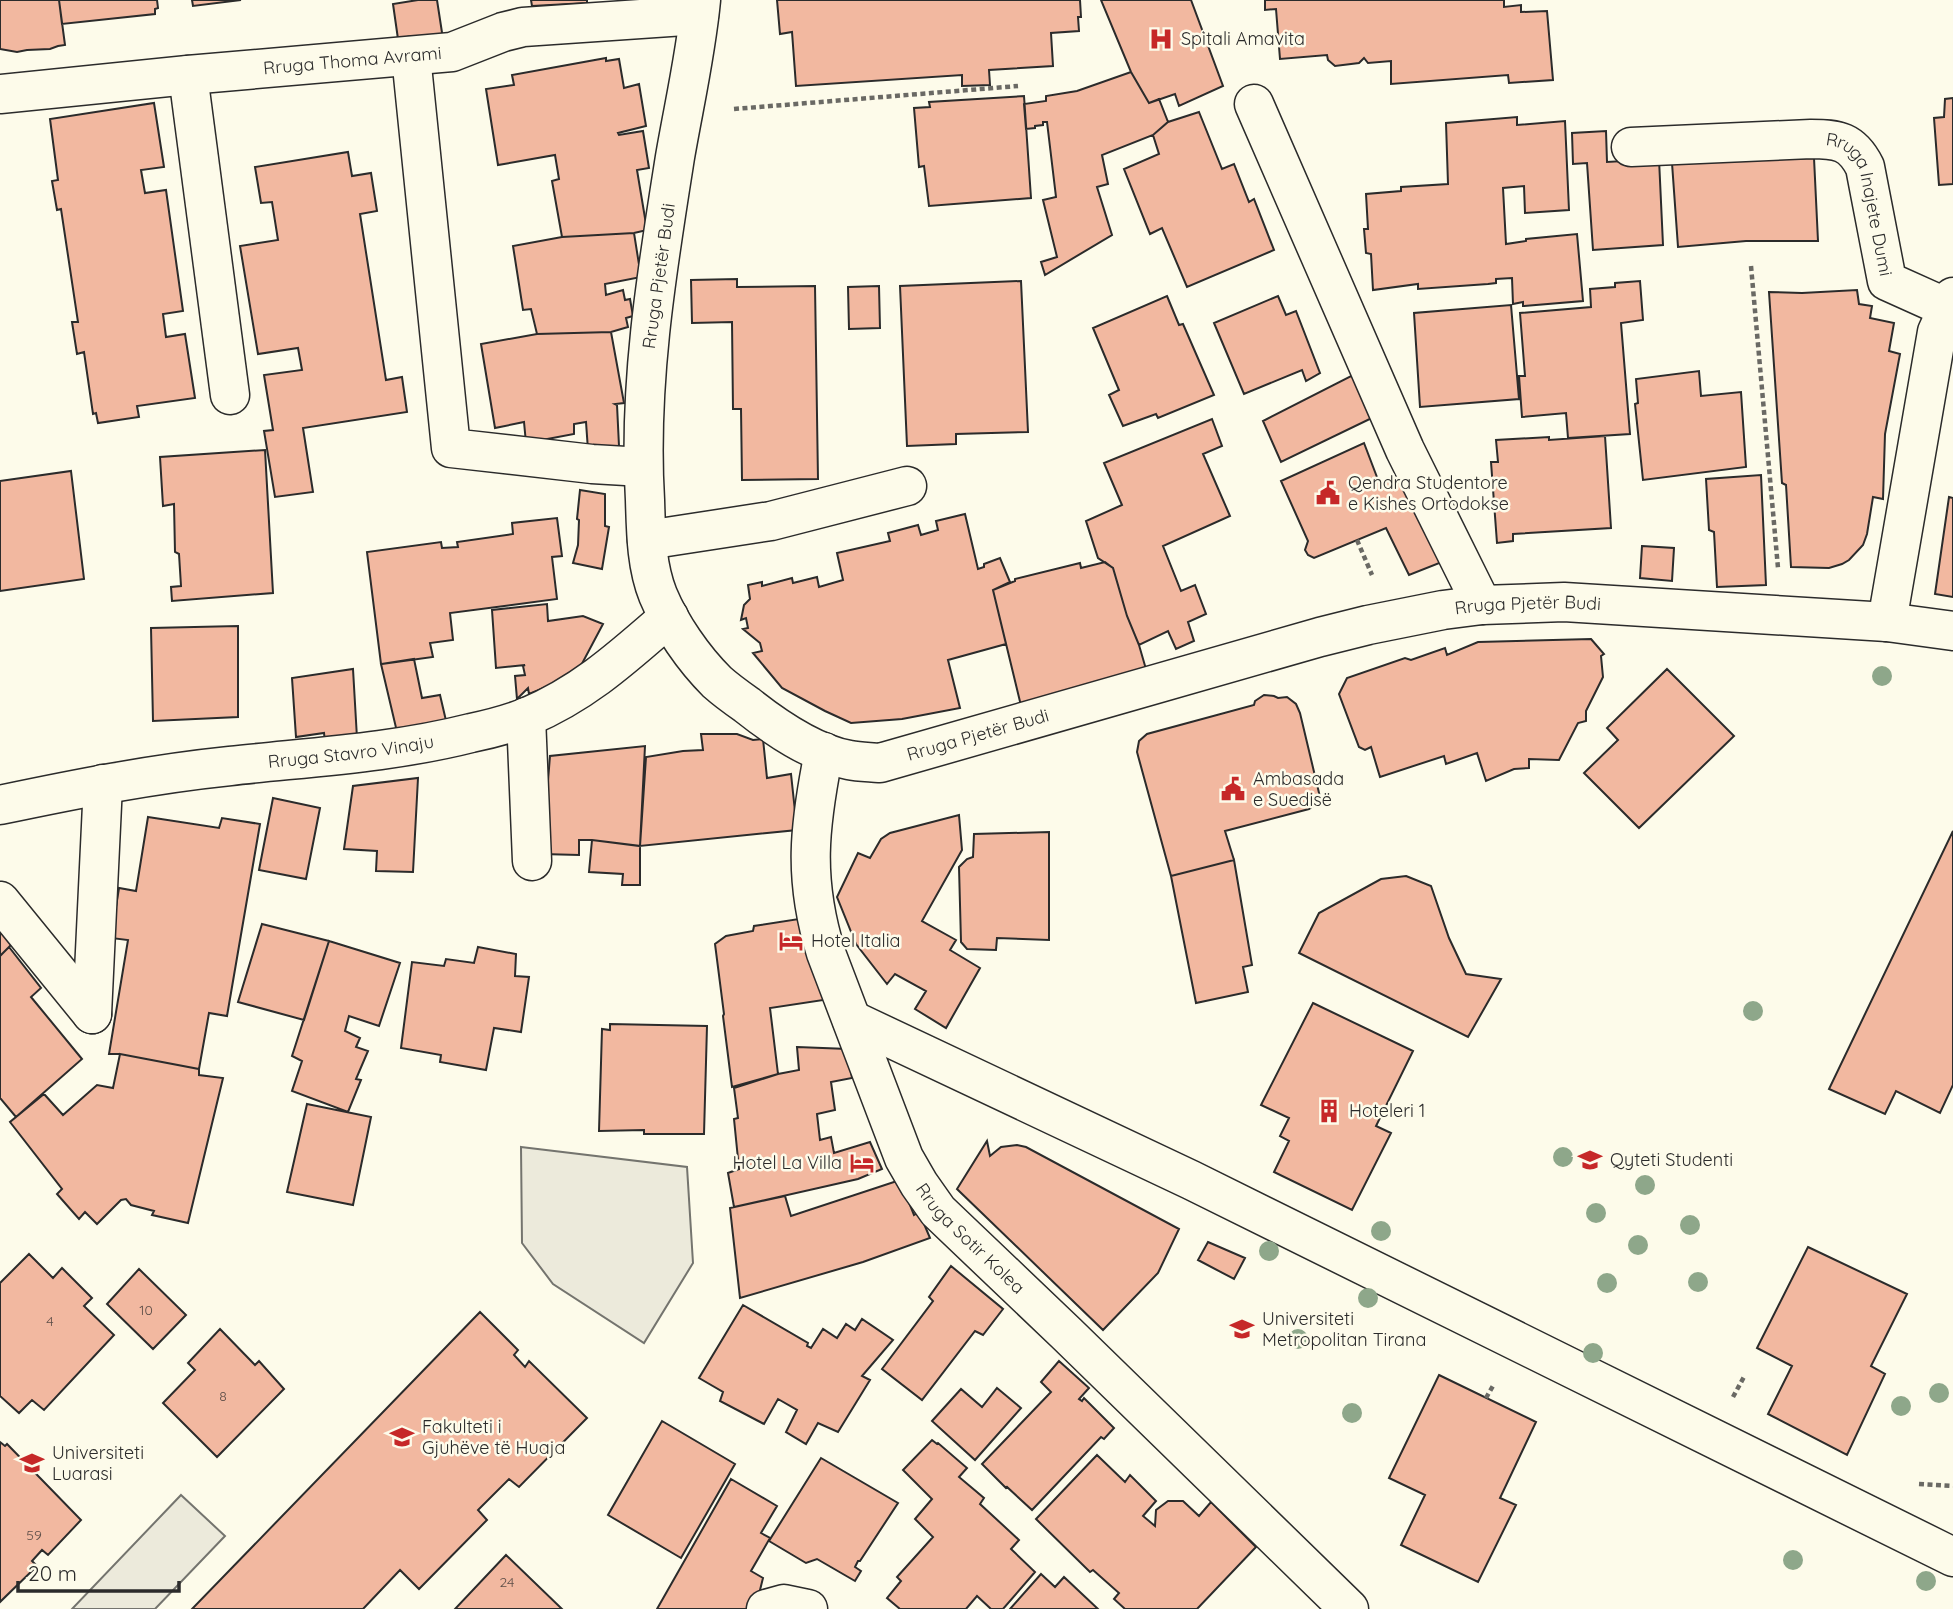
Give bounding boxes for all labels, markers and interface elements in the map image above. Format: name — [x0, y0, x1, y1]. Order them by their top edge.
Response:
hospital icon: Spitali Amavita — [1147, 25, 1175, 53]
place label: Spitali Amavita — [1181, 27, 1305, 50]
street label: Rruga Thoma Avrami — [262, 41, 442, 79]
street label: Rruga Inajete Dumi — [1824, 127, 1898, 278]
street label: Rruga Pjetër Budi — [637, 202, 680, 350]
place label: Qendra Studentore e Kishes Ortodokse — [1348, 471, 1509, 515]
public building icon: Qendra Studentore e Kishes Ortodokse — [1314, 479, 1342, 507]
street label: Rruga Pjetër Budi — [1453, 590, 1602, 619]
street label: Rruga Pjetër Budi — [904, 703, 1051, 766]
street label: Rruga Stavro Vinaju — [267, 730, 436, 773]
place label: Ambasada e Suedisë — [1253, 767, 1344, 811]
public building icon: Ambasada e Suedisë — [1219, 775, 1247, 803]
hotel icon: Hotel Italia — [777, 927, 805, 955]
place label: Hotel Italia — [811, 929, 900, 952]
building icon: Hoteleri 1 — [1315, 1097, 1343, 1125]
place label: Hoteleri 1 — [1349, 1099, 1426, 1122]
school or university icon: Qyteti Studenti — [1576, 1146, 1604, 1174]
place label: Qyteti Studenti — [1610, 1148, 1733, 1171]
hotel icon: Hotel La Villa — [848, 1149, 876, 1177]
place label: Hotel La Villa — [733, 1151, 842, 1174]
street label: Rruga Sotir Kolea — [911, 1179, 1030, 1299]
house number: 10 — [139, 1301, 153, 1319]
place label: Universiteti Metropolitan Tirana — [1262, 1307, 1426, 1351]
house number: 4 — [46, 1312, 54, 1330]
school or university icon: Universiteti Metropolitan Tirana — [1228, 1315, 1256, 1343]
house number: 8 — [219, 1387, 227, 1405]
place label: Fakulteti i Gjuhëve të Huaja — [422, 1415, 565, 1459]
school or university icon: Fakulteti i Gjuhëve të Huaja — [388, 1423, 416, 1451]
place label: Universiteti Luarasi — [52, 1441, 144, 1485]
school or university icon: Universiteti Luarasi — [18, 1449, 46, 1477]
house number: 59 — [26, 1526, 42, 1544]
scale bar — [18, 1550, 178, 1594]
text: 20 m — [28, 1560, 77, 1586]
house number: 24 — [500, 1573, 514, 1591]

